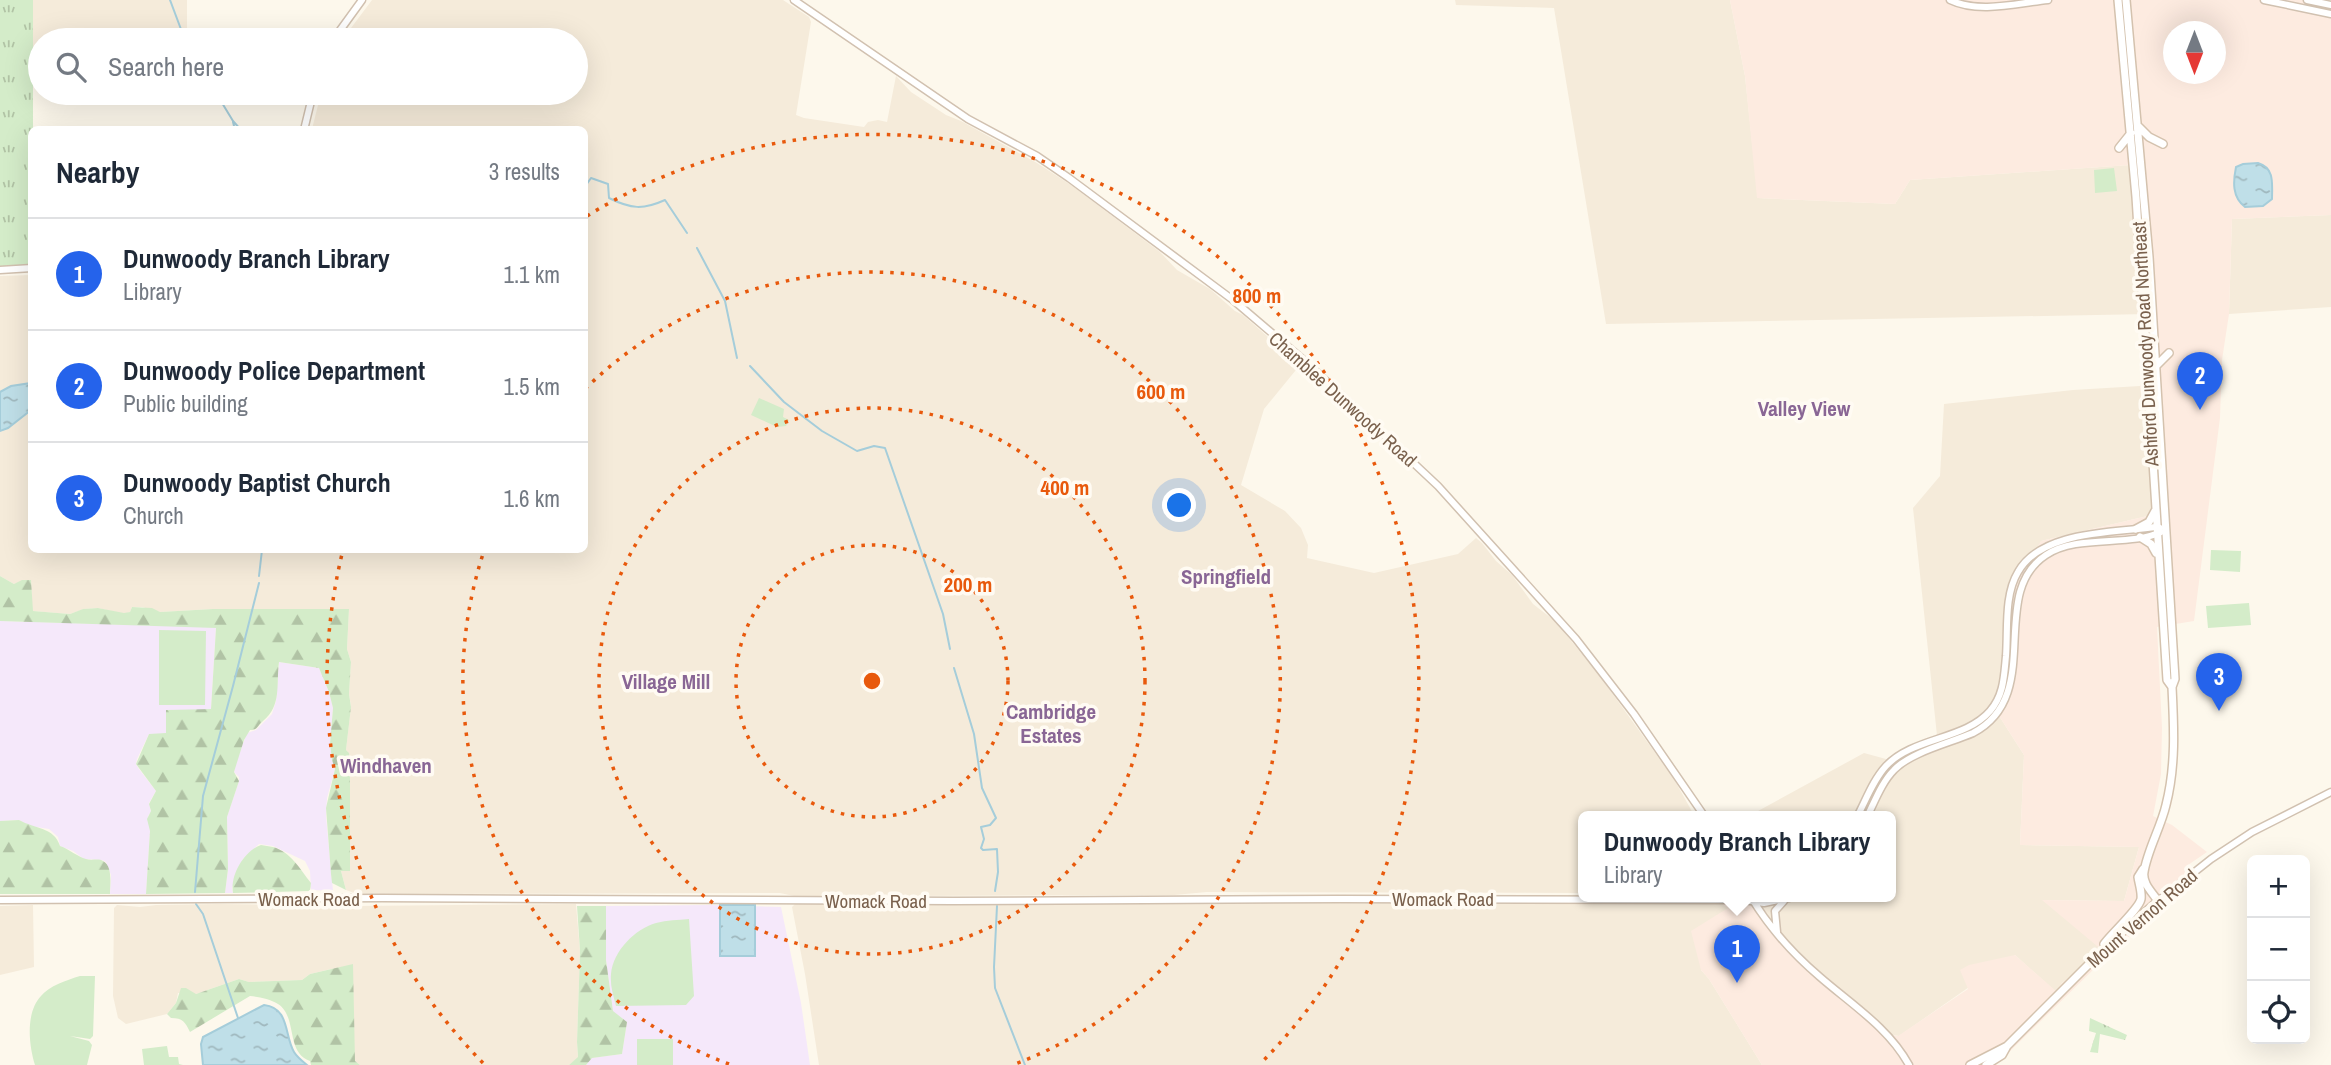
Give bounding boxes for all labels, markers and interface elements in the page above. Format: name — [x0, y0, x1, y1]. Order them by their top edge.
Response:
north arrow — [2163, 21, 2226, 84]
search box — [28, 28, 588, 105]
icon: search — [52, 48, 90, 86]
text: Search here — [108, 49, 224, 84]
text: Nearby — [56, 152, 139, 192]
text: 3 results — [489, 156, 560, 187]
street label: Ashford Dunwoody Road Northeast — [2126, 220, 2164, 468]
text: Dunwoody Branch Library — [123, 241, 390, 276]
text: 1 — [74, 259, 84, 290]
text: 1.1 km — [503, 259, 560, 290]
text: Library — [123, 276, 182, 307]
text: 800 m — [1233, 281, 1281, 310]
street label: Chamblee Dunwoody Road — [1264, 326, 1422, 472]
pin: 2 — [2177, 352, 2223, 410]
text: Dunwoody Police Department — [123, 353, 425, 388]
text: 2 — [74, 371, 84, 402]
text: 1.5 km — [503, 371, 560, 402]
text: 600 m — [1137, 377, 1185, 406]
text: Public building — [123, 388, 248, 419]
district label: Valley View — [1758, 394, 1851, 423]
text: Dunwoody Baptist Church — [123, 465, 391, 500]
text: 400 m — [1041, 473, 1089, 502]
text: 3 — [74, 483, 84, 514]
text: 1.6 km — [503, 483, 560, 514]
your location — [1162, 488, 1196, 522]
text: Church — [123, 500, 184, 531]
district label: Springfield — [1181, 562, 1271, 591]
text: 200 m — [944, 570, 992, 599]
pin: 3 — [2196, 653, 2242, 711]
district label: Village Mill — [622, 667, 710, 696]
centre of rings — [860, 669, 884, 693]
district label: Cambridge Estates — [1006, 697, 1096, 750]
district label: Windhaven — [340, 751, 432, 780]
popup — [1578, 811, 1896, 902]
text: Dunwoody Branch Library — [1604, 824, 1870, 859]
map controls — [2247, 855, 2310, 1044]
button: + — [2247, 855, 2310, 918]
text: Library — [1604, 859, 1662, 890]
street label: Mount Vernon Road — [2081, 863, 2203, 973]
street label: Womack Road — [258, 886, 360, 912]
street label: Womack Road — [1392, 886, 1494, 912]
street label: Womack Road — [825, 888, 927, 914]
button: − — [2247, 918, 2310, 981]
pin: 1 — [1714, 925, 1760, 983]
button: locate — [2247, 981, 2310, 1044]

